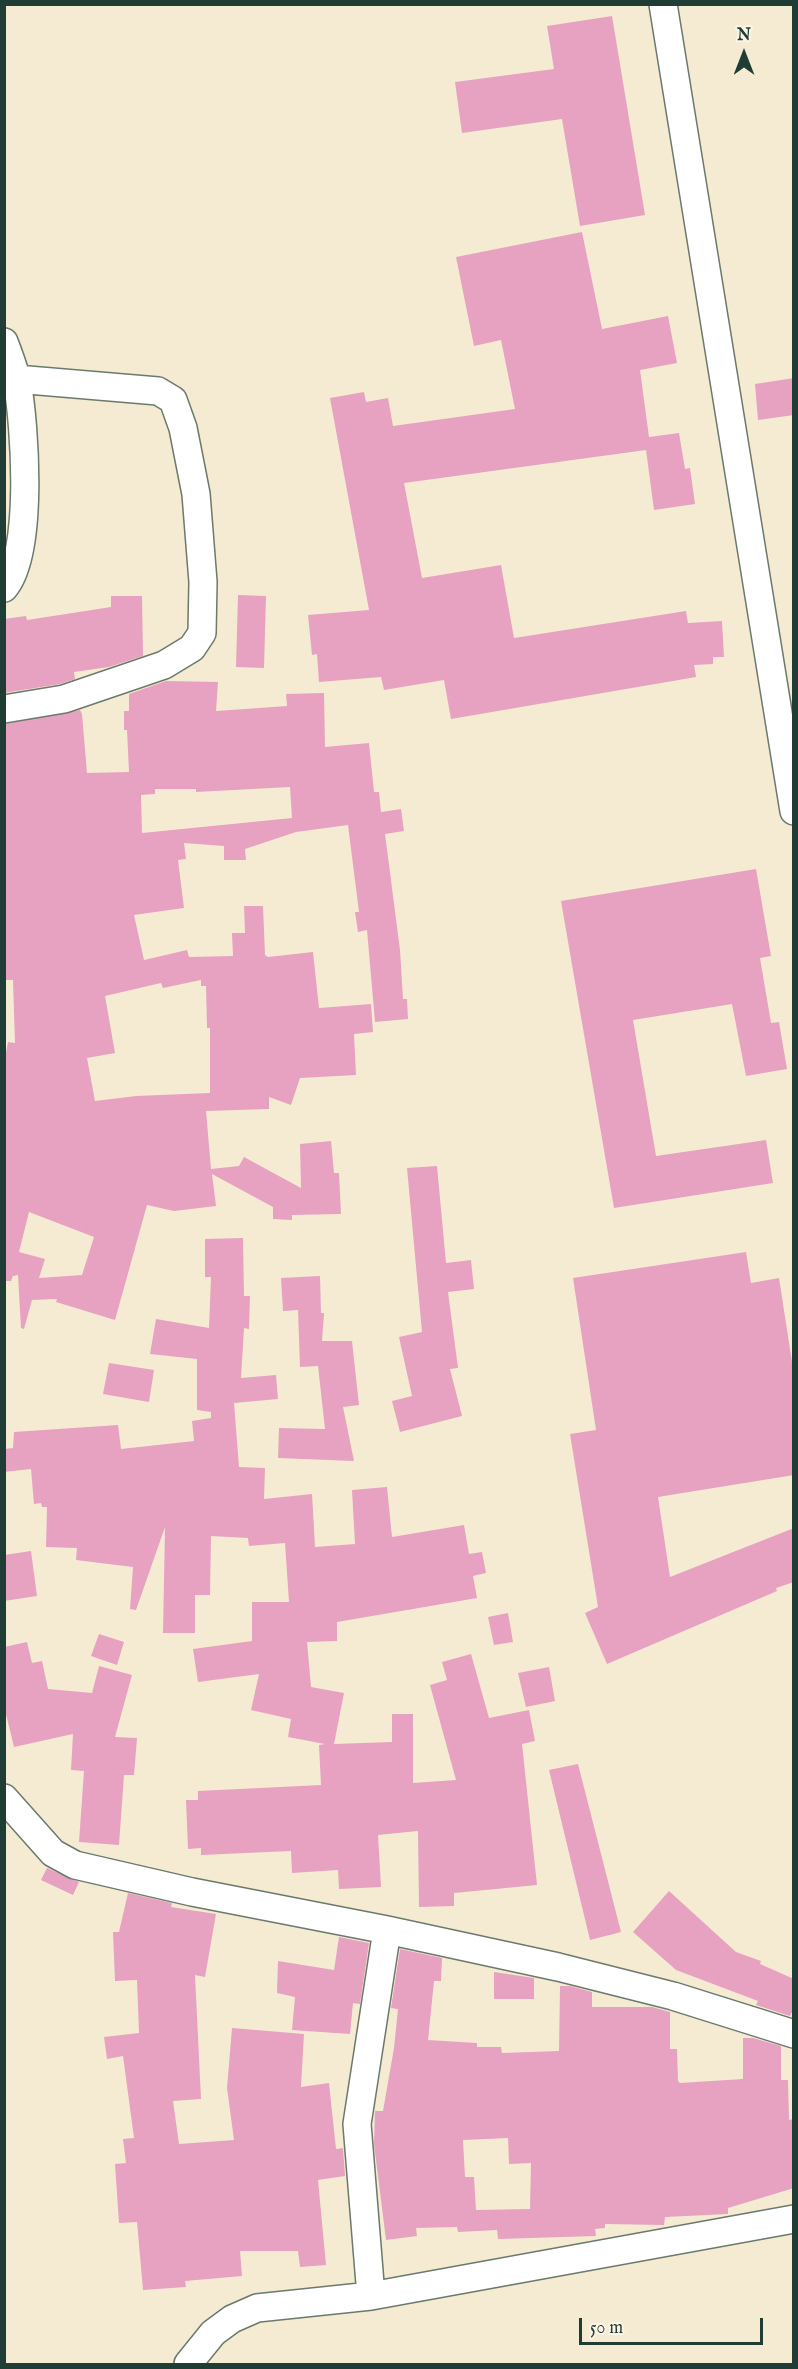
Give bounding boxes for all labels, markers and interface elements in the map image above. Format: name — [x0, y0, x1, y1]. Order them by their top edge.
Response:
north arrow — [714, 24, 774, 84]
text: N — [737, 26, 751, 46]
scale bar — [582, 2306, 766, 2344]
text: 50 m — [590, 2317, 623, 2340]

